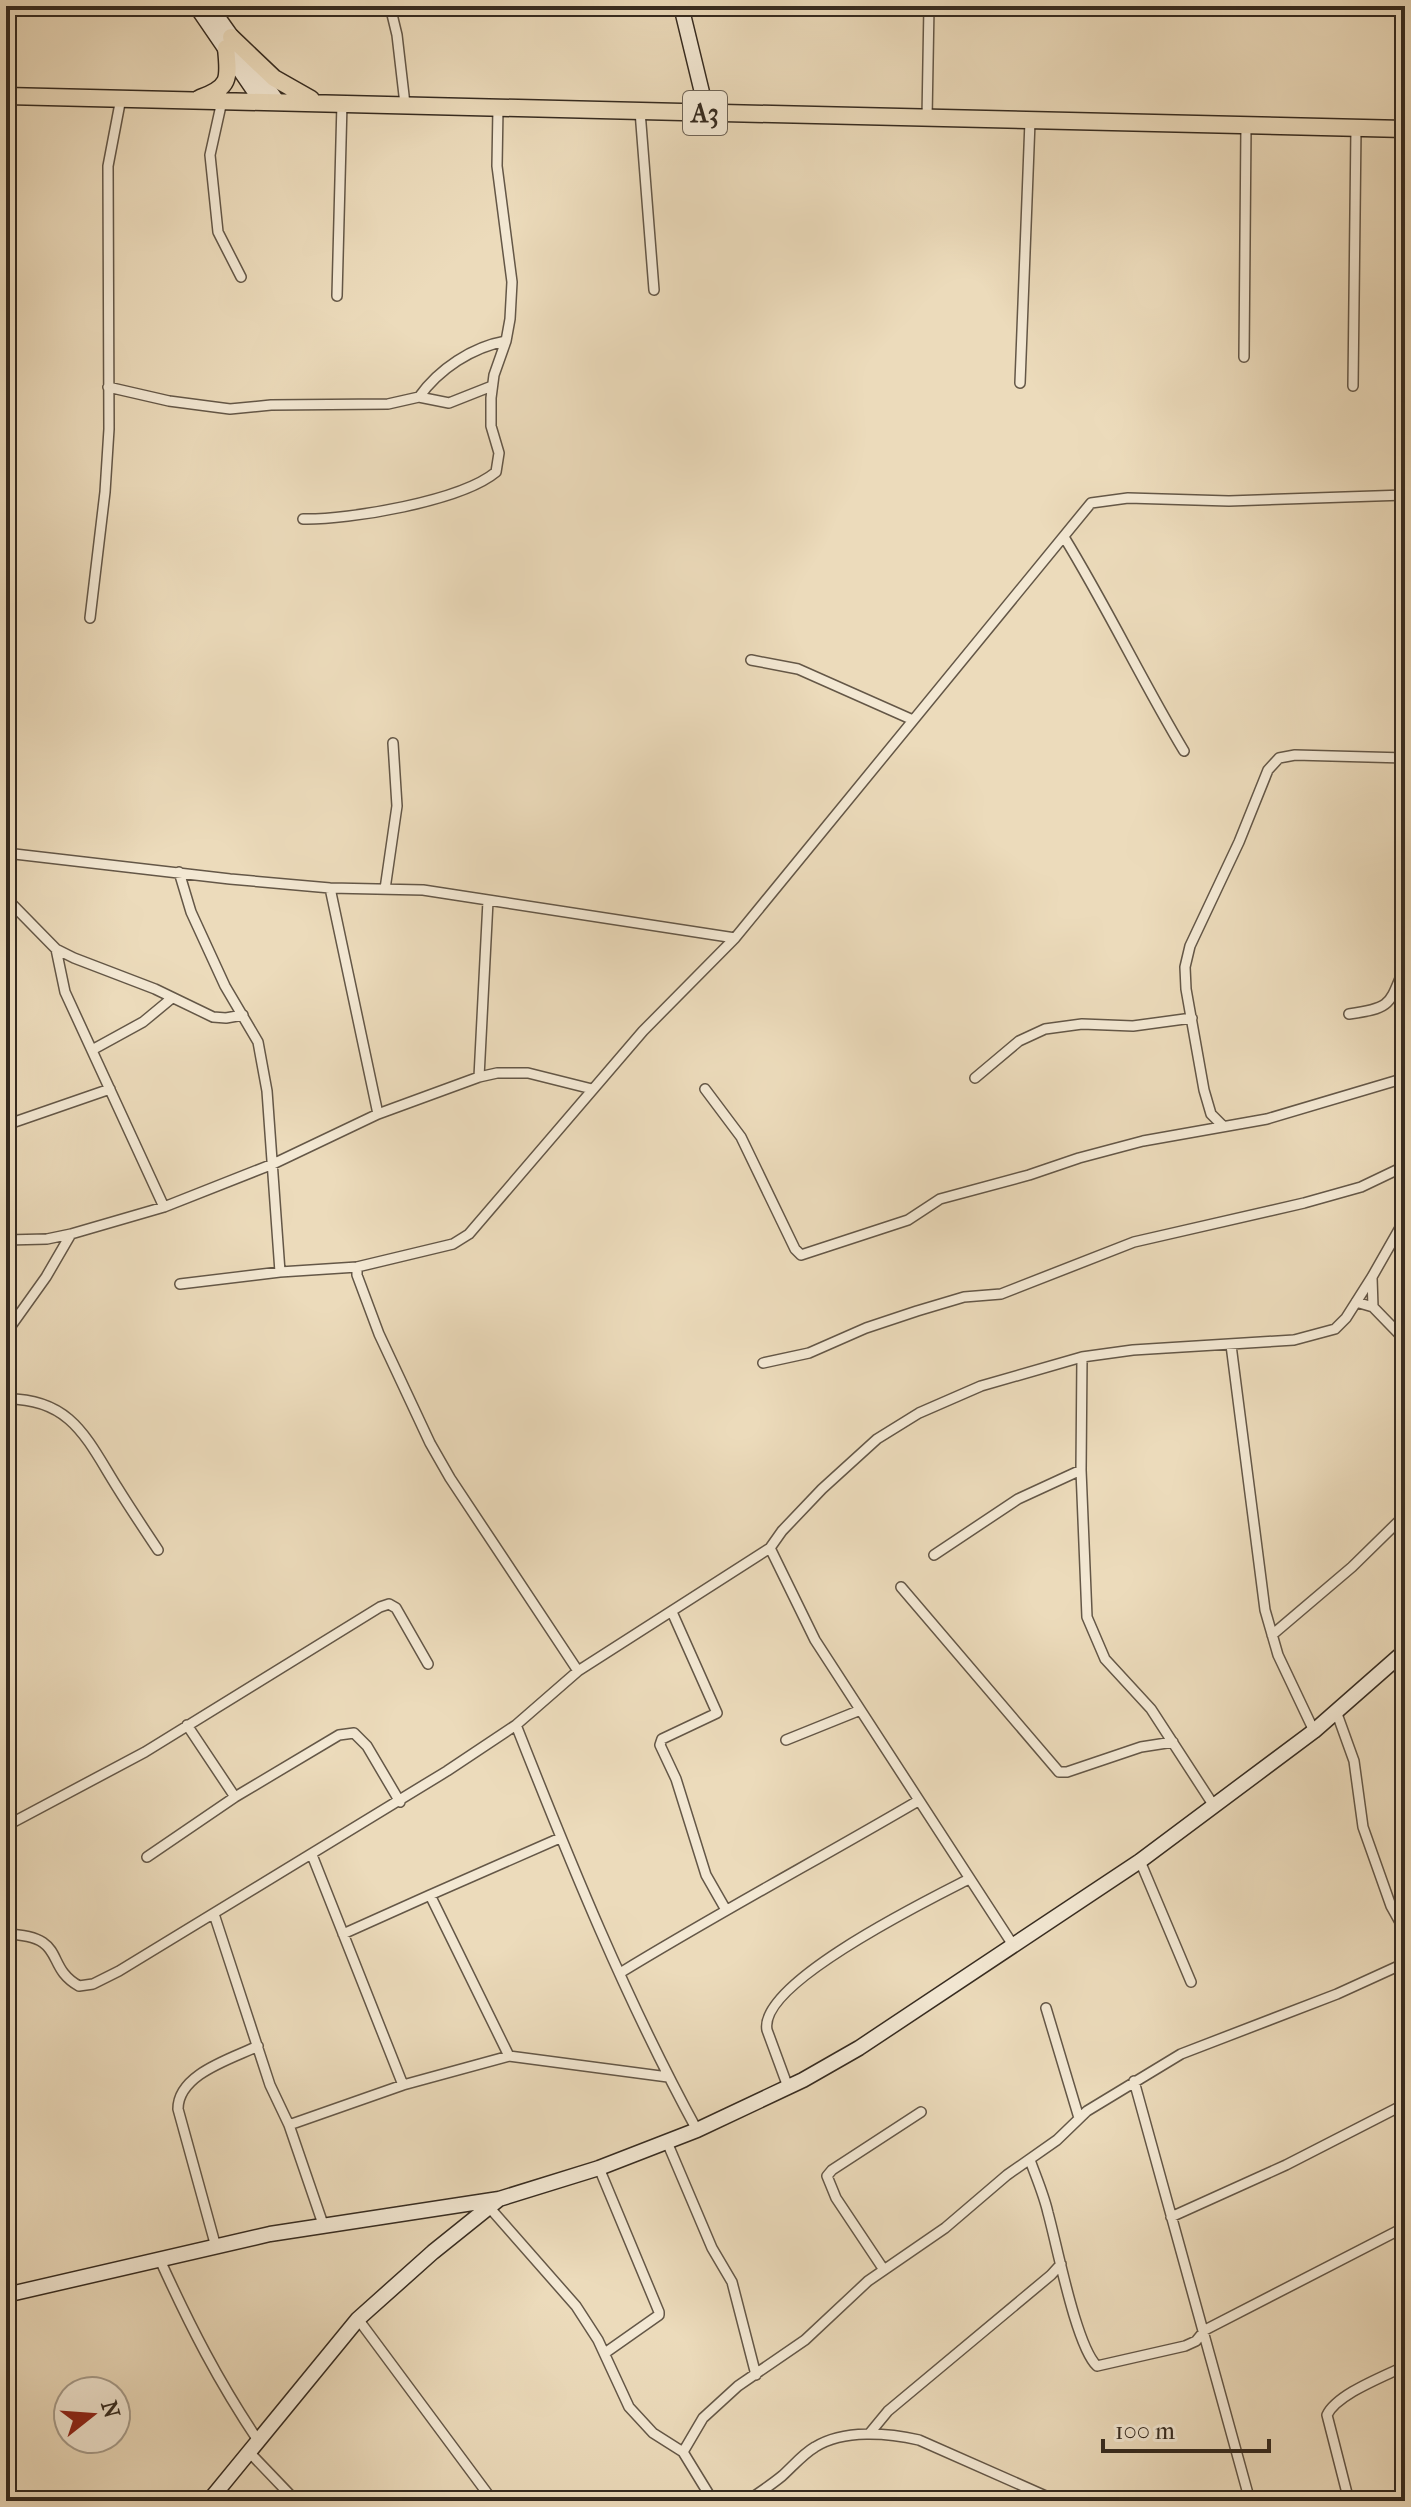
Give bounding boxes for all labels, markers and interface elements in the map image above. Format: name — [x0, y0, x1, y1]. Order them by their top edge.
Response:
road number: A3 — [683, 91, 727, 135]
north arrow — [52, 2375, 132, 2455]
text: N — [95, 2398, 125, 2422]
scale bar — [1103, 2403, 1269, 2453]
text: 100 m — [1115, 2417, 1175, 2445]

